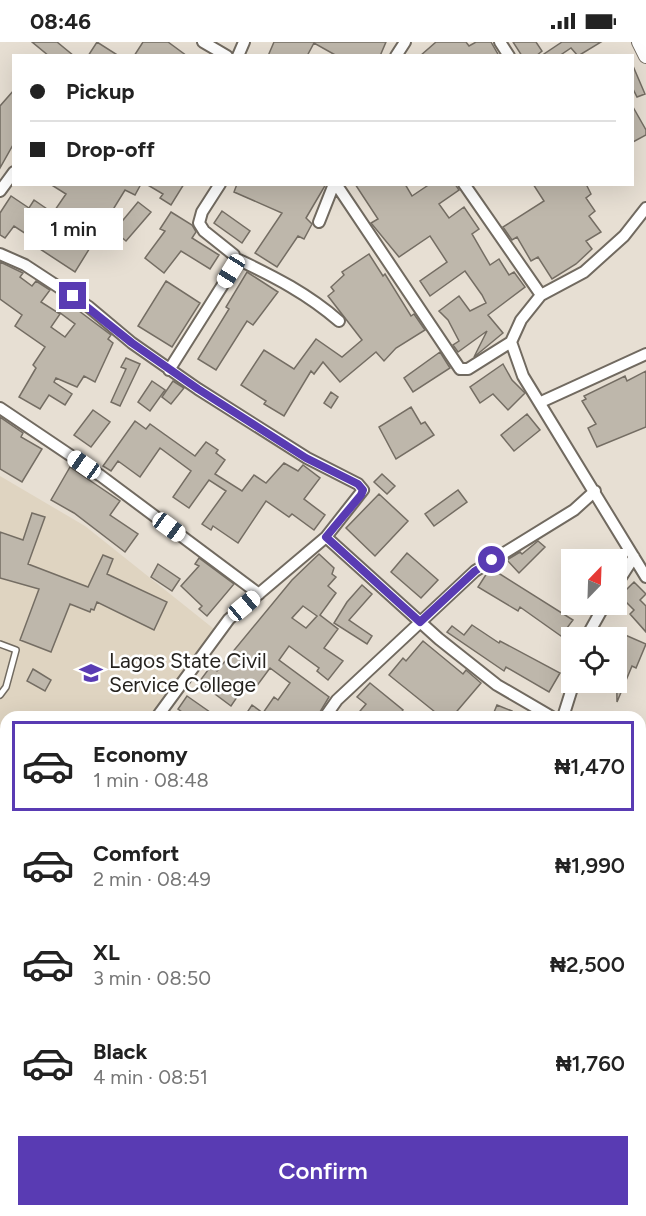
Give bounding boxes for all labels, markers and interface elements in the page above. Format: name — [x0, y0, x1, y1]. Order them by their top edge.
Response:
text: 08:46 — [30, 8, 91, 35]
text: Pickup — [66, 78, 135, 105]
text: Drop-off — [66, 136, 155, 163]
callout: 1 min — [23, 209, 122, 251]
text: 1 min — [50, 217, 97, 241]
car — [214, 251, 248, 291]
route end — [59, 282, 86, 309]
car — [64, 447, 104, 483]
car — [149, 509, 189, 545]
route start — [478, 546, 505, 573]
north arrow — [561, 549, 627, 615]
map controls — [561, 549, 627, 693]
car — [224, 588, 264, 624]
button: locate — [561, 627, 627, 693]
place label: Lagos State Civil Service College — [109, 648, 267, 697]
school or university icon: Lagos State Civil Service College — [78, 660, 104, 686]
icon: car — [21, 739, 75, 793]
text: Economy — [93, 741, 188, 768]
text: ₦1,470 — [554, 753, 625, 780]
text: 1 min · 08:48 — [93, 768, 209, 792]
icon: car — [21, 838, 75, 892]
text: Comfort — [93, 840, 179, 867]
text: ₦1,990 — [555, 852, 625, 879]
text: 2 min · 08:49 — [93, 867, 211, 891]
icon: car — [21, 937, 75, 991]
text: XL — [93, 939, 120, 966]
text: ₦2,500 — [550, 951, 625, 978]
text: 3 min · 08:50 — [93, 966, 211, 990]
icon: car — [21, 1036, 75, 1090]
text: Black — [93, 1038, 147, 1065]
text: ₦1,760 — [556, 1050, 625, 1077]
text: 4 min · 08:51 — [93, 1065, 208, 1089]
button: Confirm — [18, 1136, 628, 1205]

